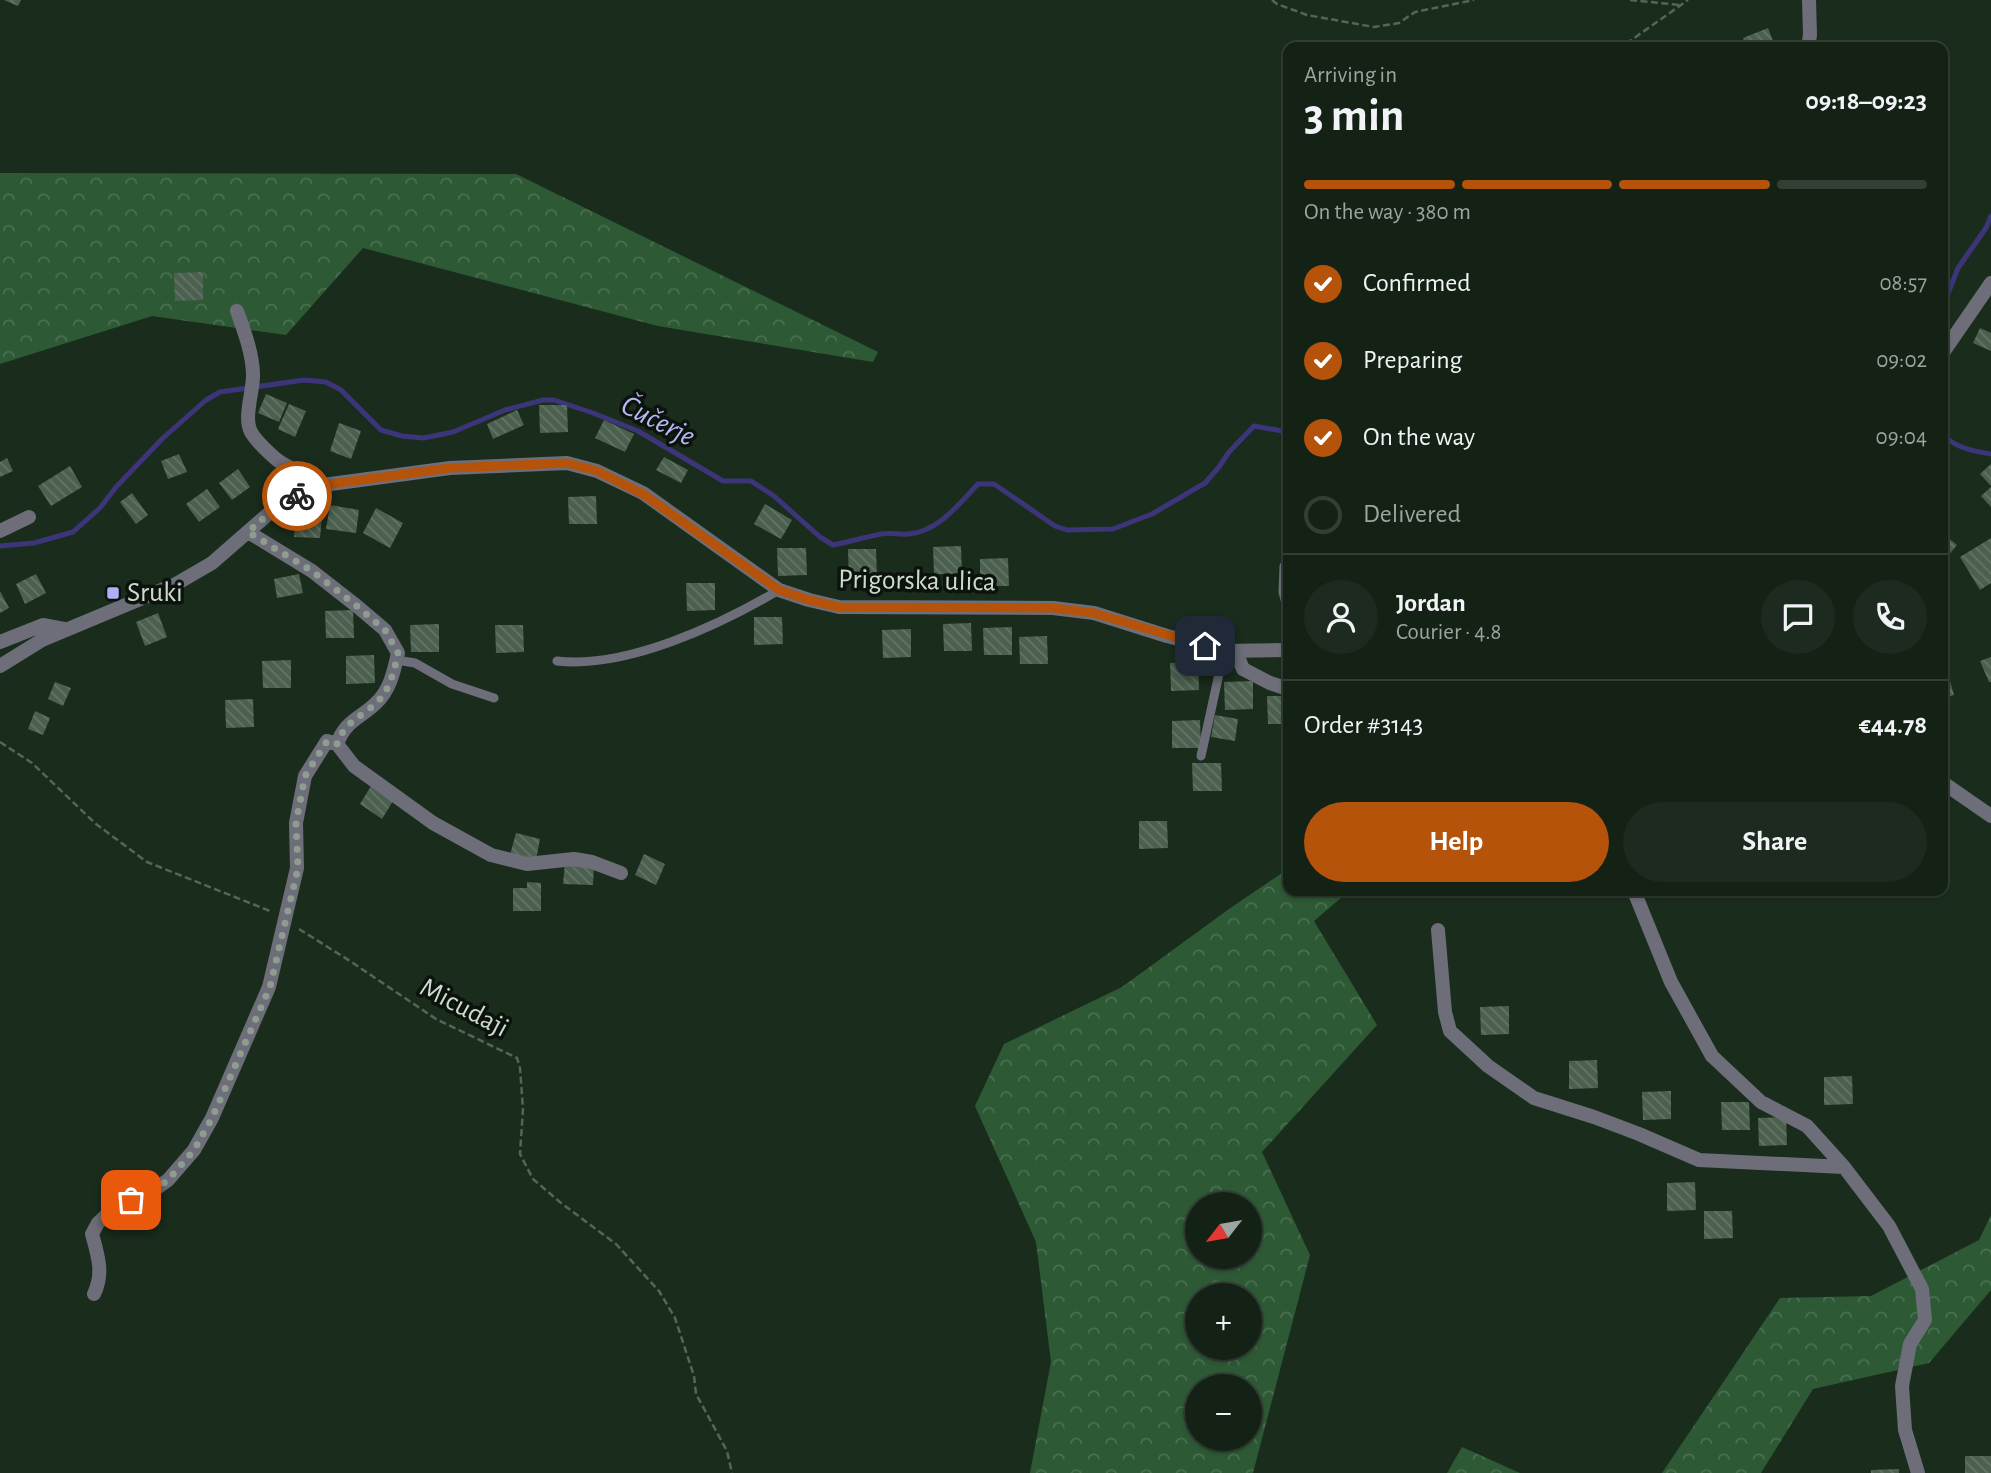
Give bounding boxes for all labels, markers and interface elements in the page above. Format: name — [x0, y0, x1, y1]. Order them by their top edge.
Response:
text: Arriving in — [1304, 64, 1397, 87]
text: 09:18–09:23 — [1805, 88, 1927, 114]
text: 3 min — [1304, 93, 1404, 139]
text: On the way · 380 m — [1304, 201, 1471, 224]
icon: check — [1304, 265, 1342, 303]
text: Confirmed — [1363, 270, 1471, 296]
text: 08:57 — [1879, 272, 1927, 295]
icon: check — [1304, 342, 1342, 380]
text: Preparing — [1363, 347, 1462, 373]
text: 09:02 — [1876, 349, 1927, 372]
water label: Čučerje — [616, 388, 701, 452]
icon: check — [1304, 419, 1342, 457]
text: On the way — [1363, 424, 1475, 450]
text: 09:04 — [1876, 426, 1927, 449]
courier — [262, 461, 332, 531]
icon: bike — [278, 477, 316, 515]
text: Delivered — [1363, 501, 1461, 527]
street label: Prigorska ulica — [838, 566, 996, 596]
place label: Sruki — [127, 579, 183, 607]
button: person — [1304, 580, 1378, 654]
button: chat — [1761, 580, 1835, 654]
button: phone — [1853, 580, 1927, 654]
marker: Sruki — [105, 585, 121, 601]
text: Jordan — [1396, 590, 1466, 616]
pin — [1175, 616, 1235, 676]
text: Courier · 4.8 — [1396, 621, 1501, 644]
icon: home — [1186, 627, 1224, 665]
text: Order #3143 — [1304, 712, 1423, 738]
text: €44.78 — [1859, 712, 1927, 738]
button: Help — [1304, 802, 1609, 882]
button: Share — [1623, 802, 1927, 882]
street label: Micudaji — [415, 973, 513, 1043]
pin — [101, 1170, 161, 1230]
icon: bag — [112, 1181, 150, 1219]
north arrow — [1185, 1192, 1262, 1269]
map controls — [1185, 1192, 1262, 1451]
button: + — [1185, 1283, 1262, 1360]
button: − — [1185, 1374, 1262, 1451]

